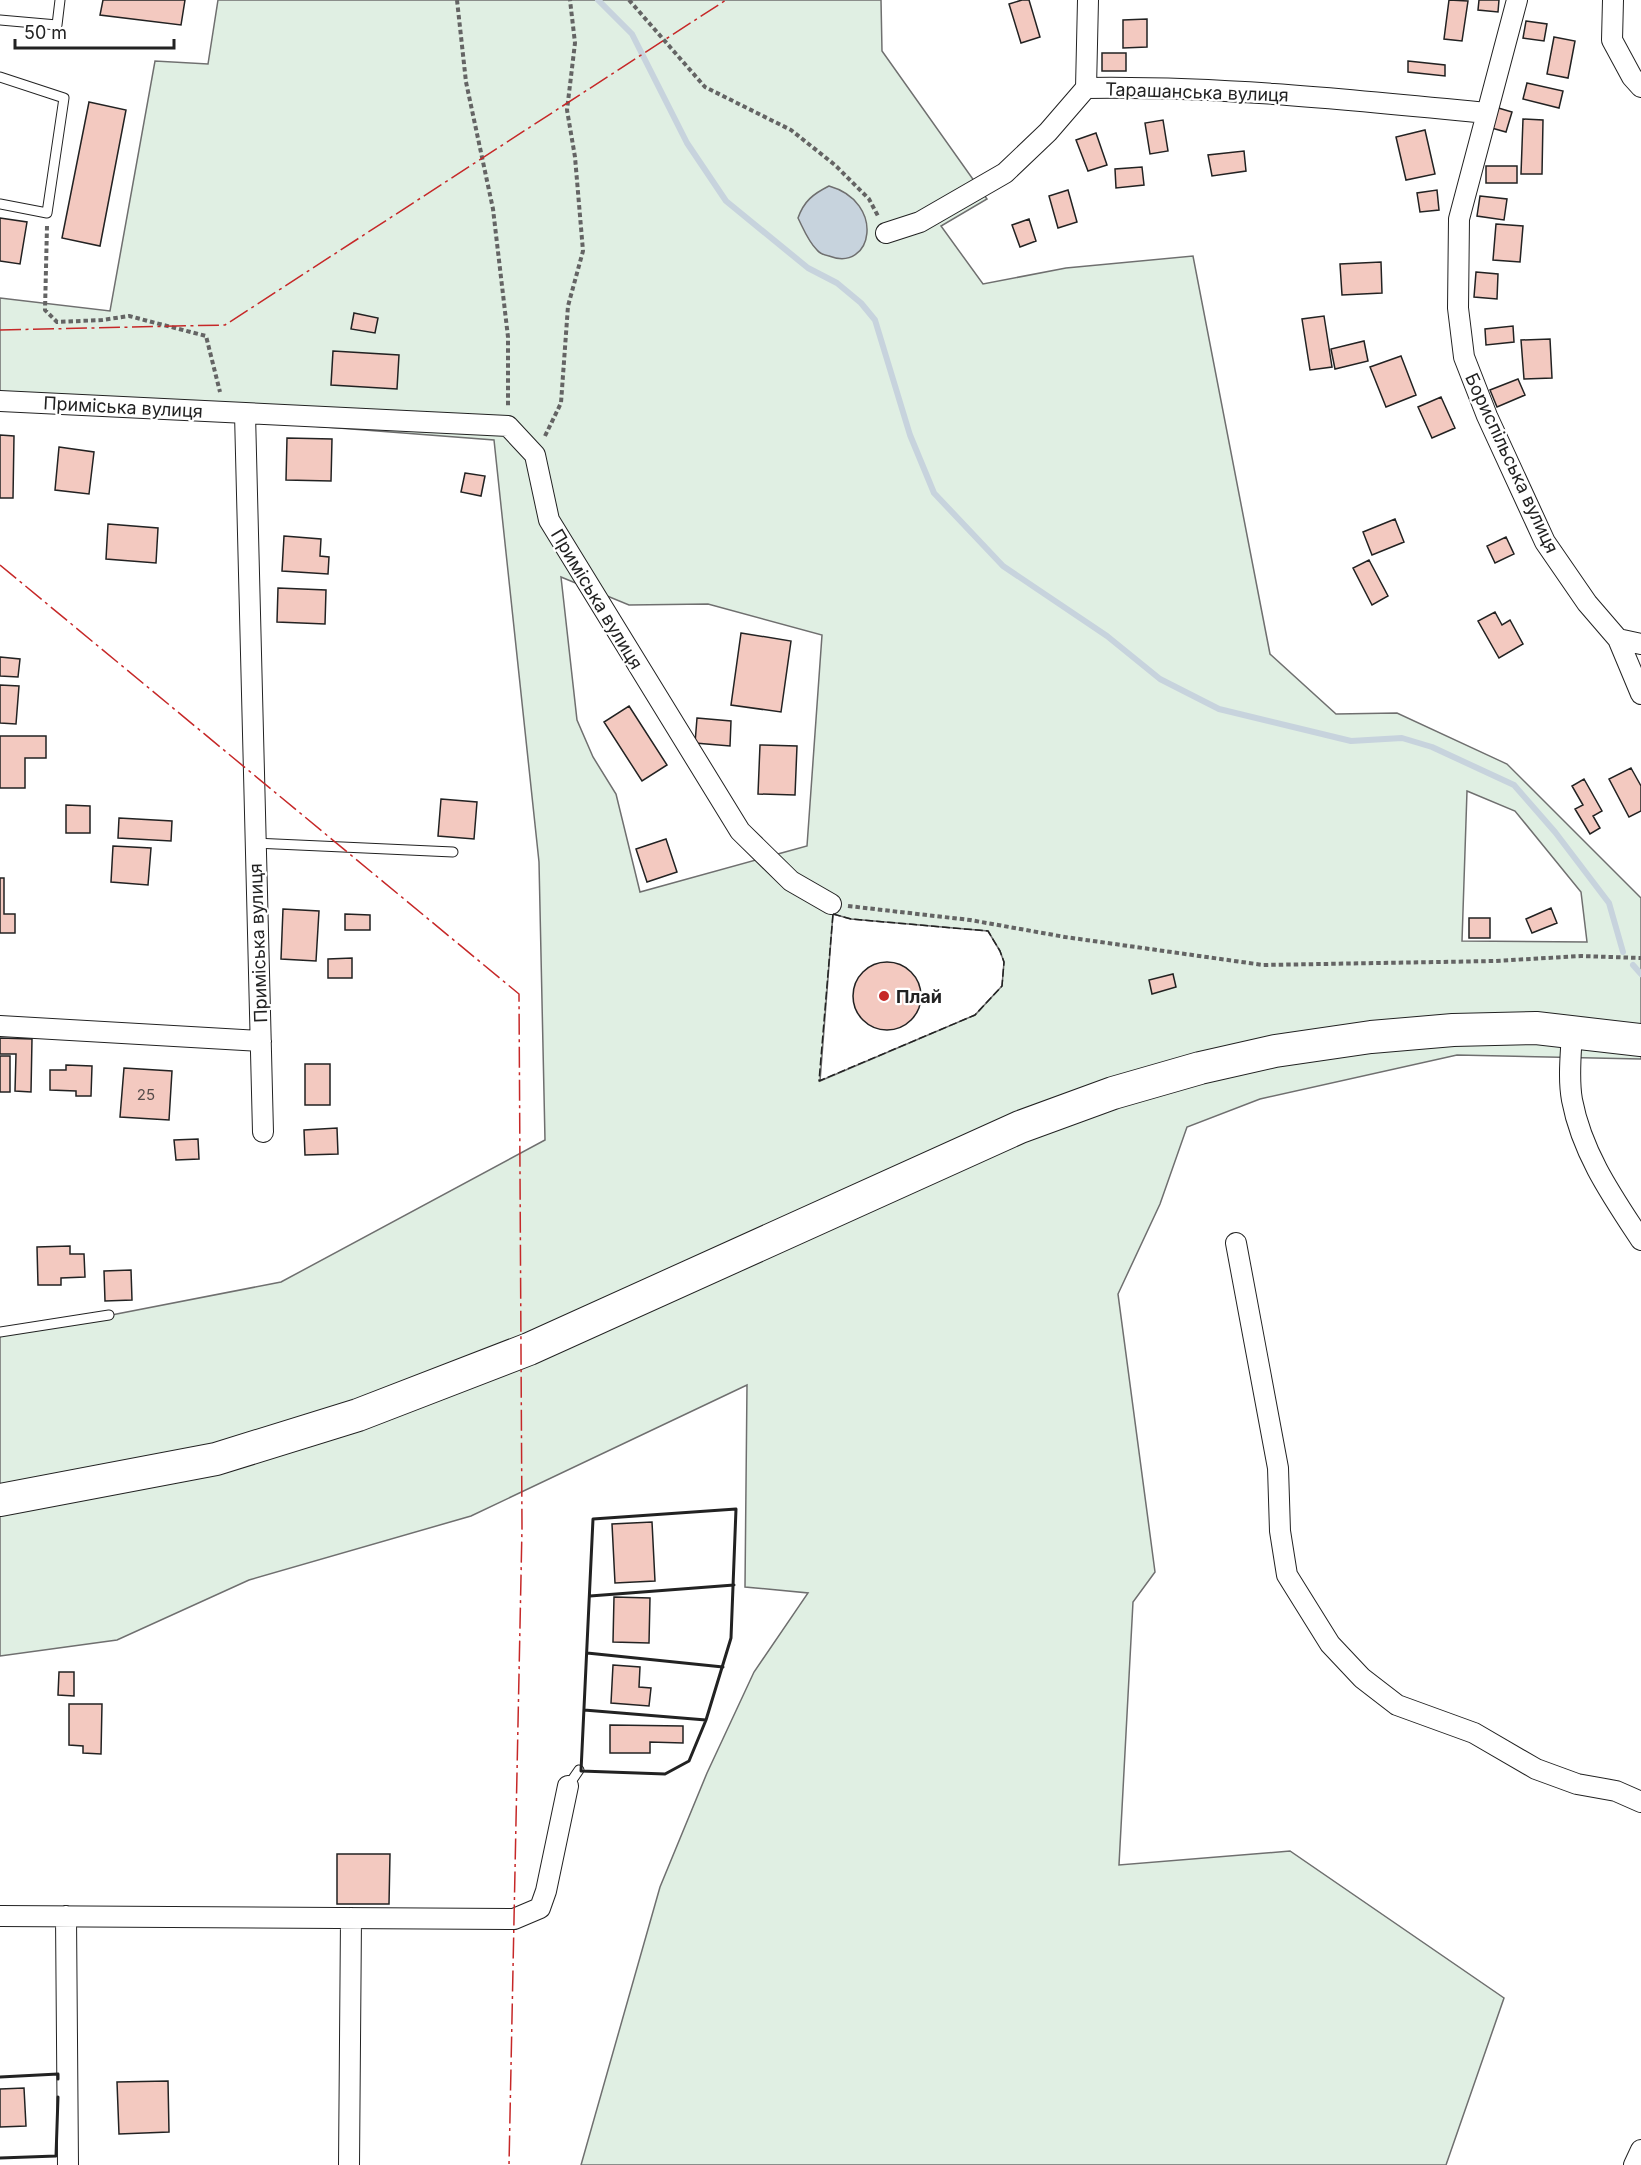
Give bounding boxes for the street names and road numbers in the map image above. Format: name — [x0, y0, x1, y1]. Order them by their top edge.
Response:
street label: Тарашанська вулиця — [1105, 78, 1289, 106]
street label: Бориспільська вулиця — [1461, 370, 1563, 556]
street label: Приміська вулиця — [43, 392, 203, 422]
street label: Приміська вулиця — [547, 525, 647, 673]
street label: Приміська вулиця — [245, 863, 271, 1023]

